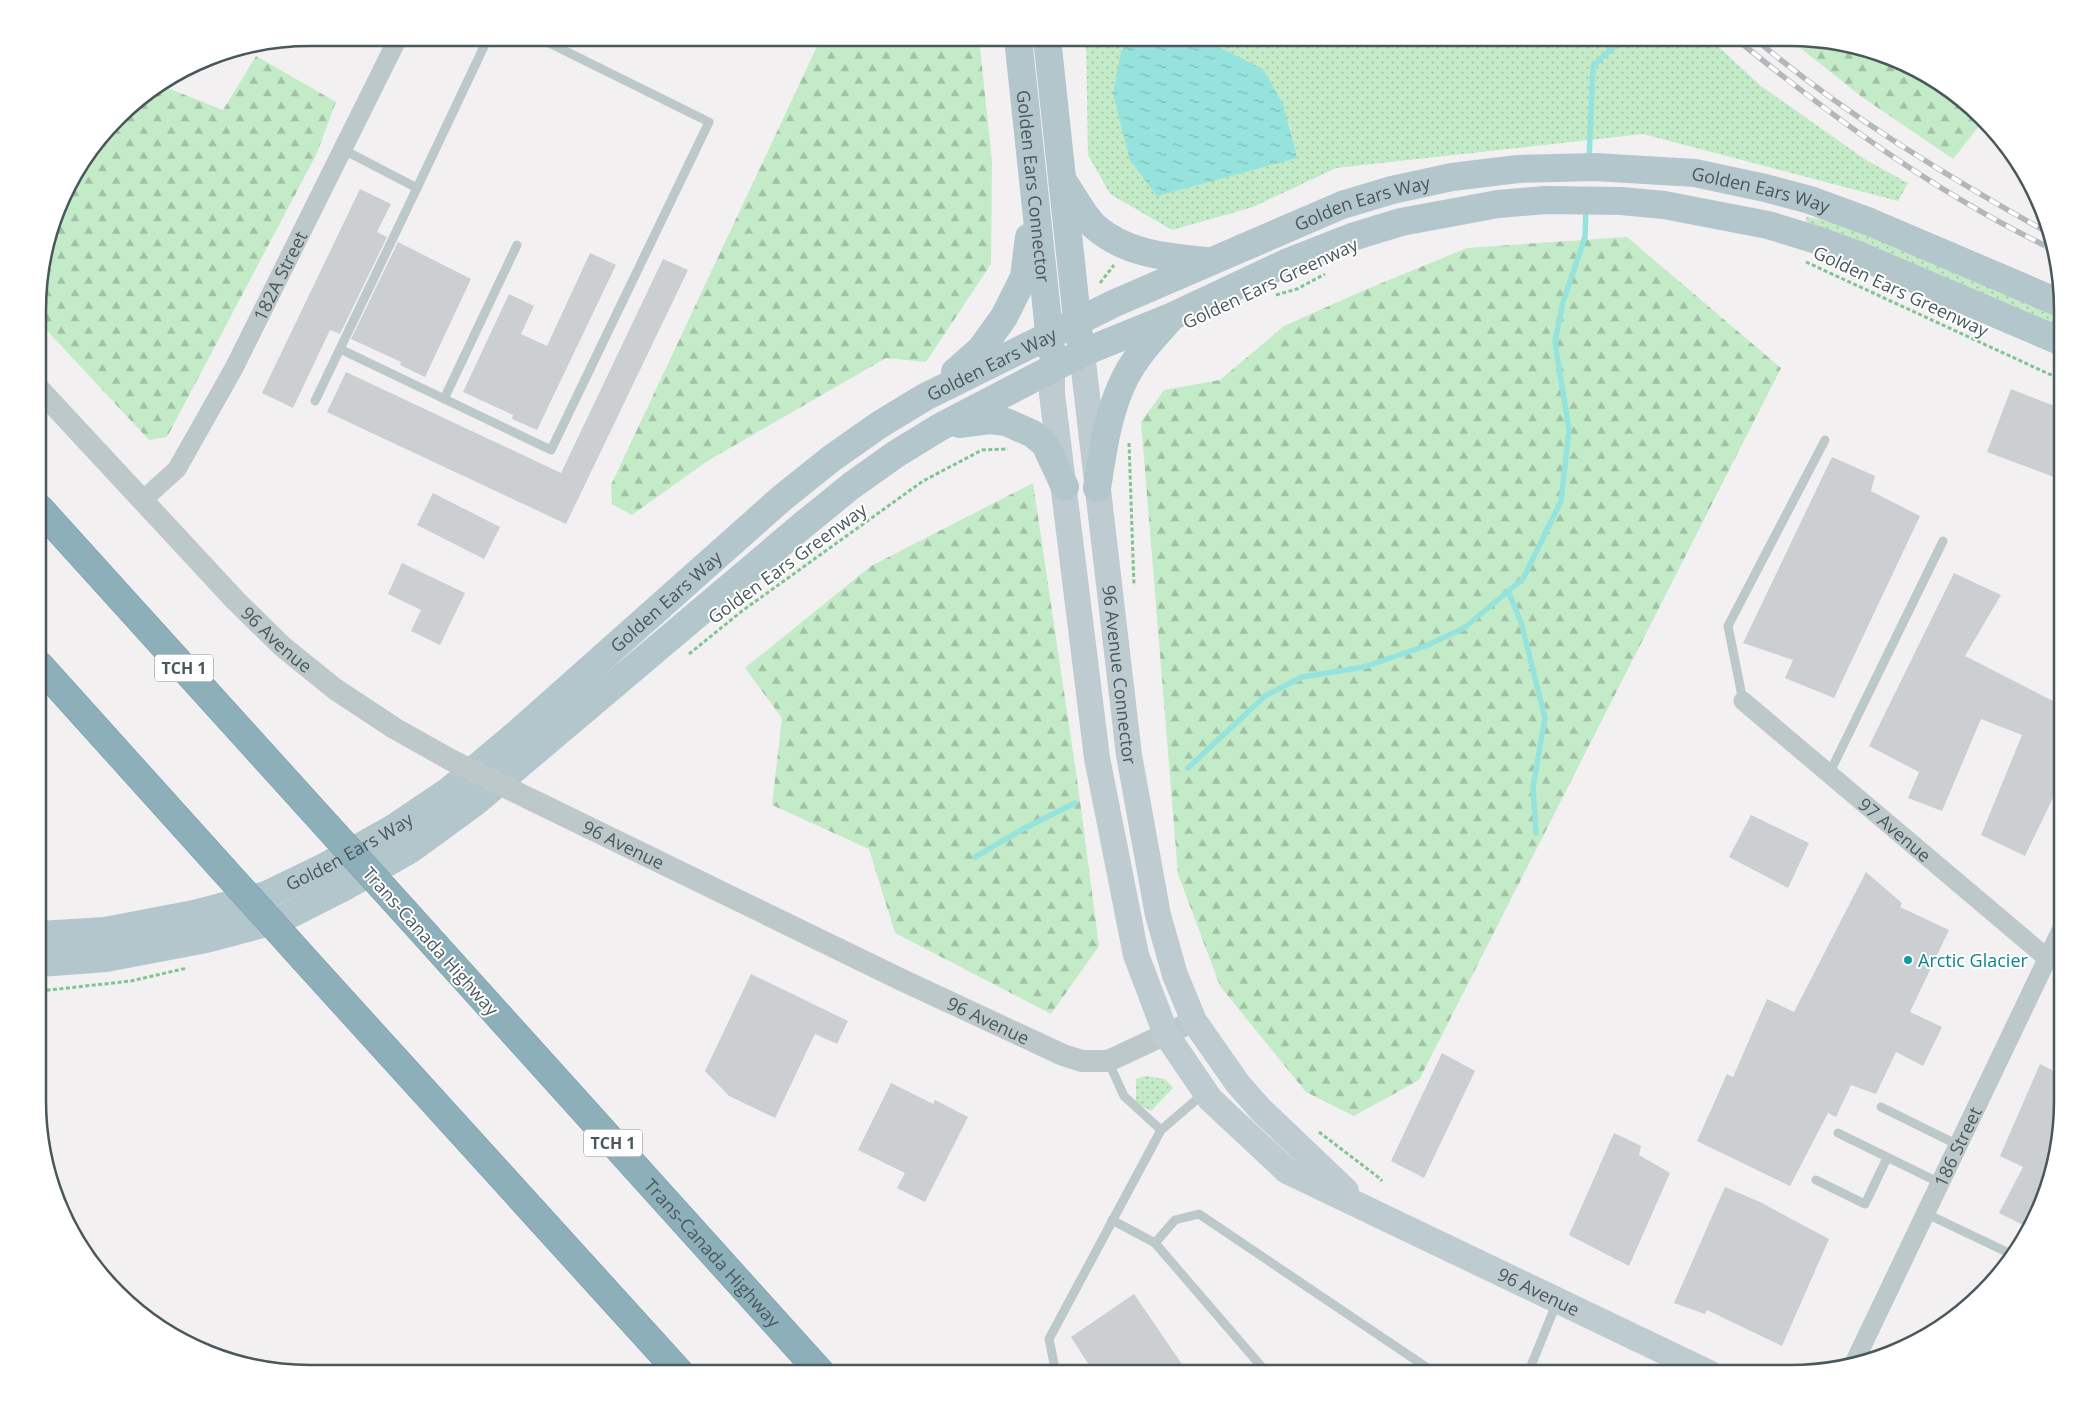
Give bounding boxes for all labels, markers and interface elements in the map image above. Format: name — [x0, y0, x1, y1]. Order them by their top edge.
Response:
street label: Golden Ears Connector — [1012, 89, 1056, 284]
street label: Golden Ears Way — [1689, 161, 1834, 219]
street label: Golden Ears Way — [1290, 170, 1433, 236]
street label: 182A Street — [247, 227, 312, 325]
street label: Golden Ears Greenway — [1179, 231, 1362, 334]
street label: Golden Ears Greenway — [1810, 240, 1993, 343]
street label: Golden Ears Way — [923, 322, 1061, 406]
street label: Golden Ears Greenway — [703, 497, 872, 629]
street label: Golden Ears Way — [605, 545, 727, 657]
street label: 96 Avenue Connector — [1097, 584, 1143, 767]
street label: 96 Avenue — [236, 601, 317, 678]
road number: TCH 1 — [155, 654, 213, 681]
street label: 97 Avenue — [1854, 792, 1936, 867]
street label: Golden Ears Way — [281, 806, 418, 896]
street label: 96 Avenue — [579, 814, 668, 875]
street label: Trans-Canada Highway — [358, 861, 505, 1021]
place label: Arctic Glacier — [1918, 948, 2029, 972]
marker: Arctic Glacier — [1902, 954, 1914, 966]
street label: 96 Avenue — [943, 991, 1033, 1050]
street label: 186 Street — [1928, 1103, 1987, 1191]
road number: TCH 1 — [584, 1130, 642, 1156]
street label: Trans-Canada Highway — [639, 1173, 787, 1333]
street label: 96 Avenue — [1494, 1262, 1584, 1321]

